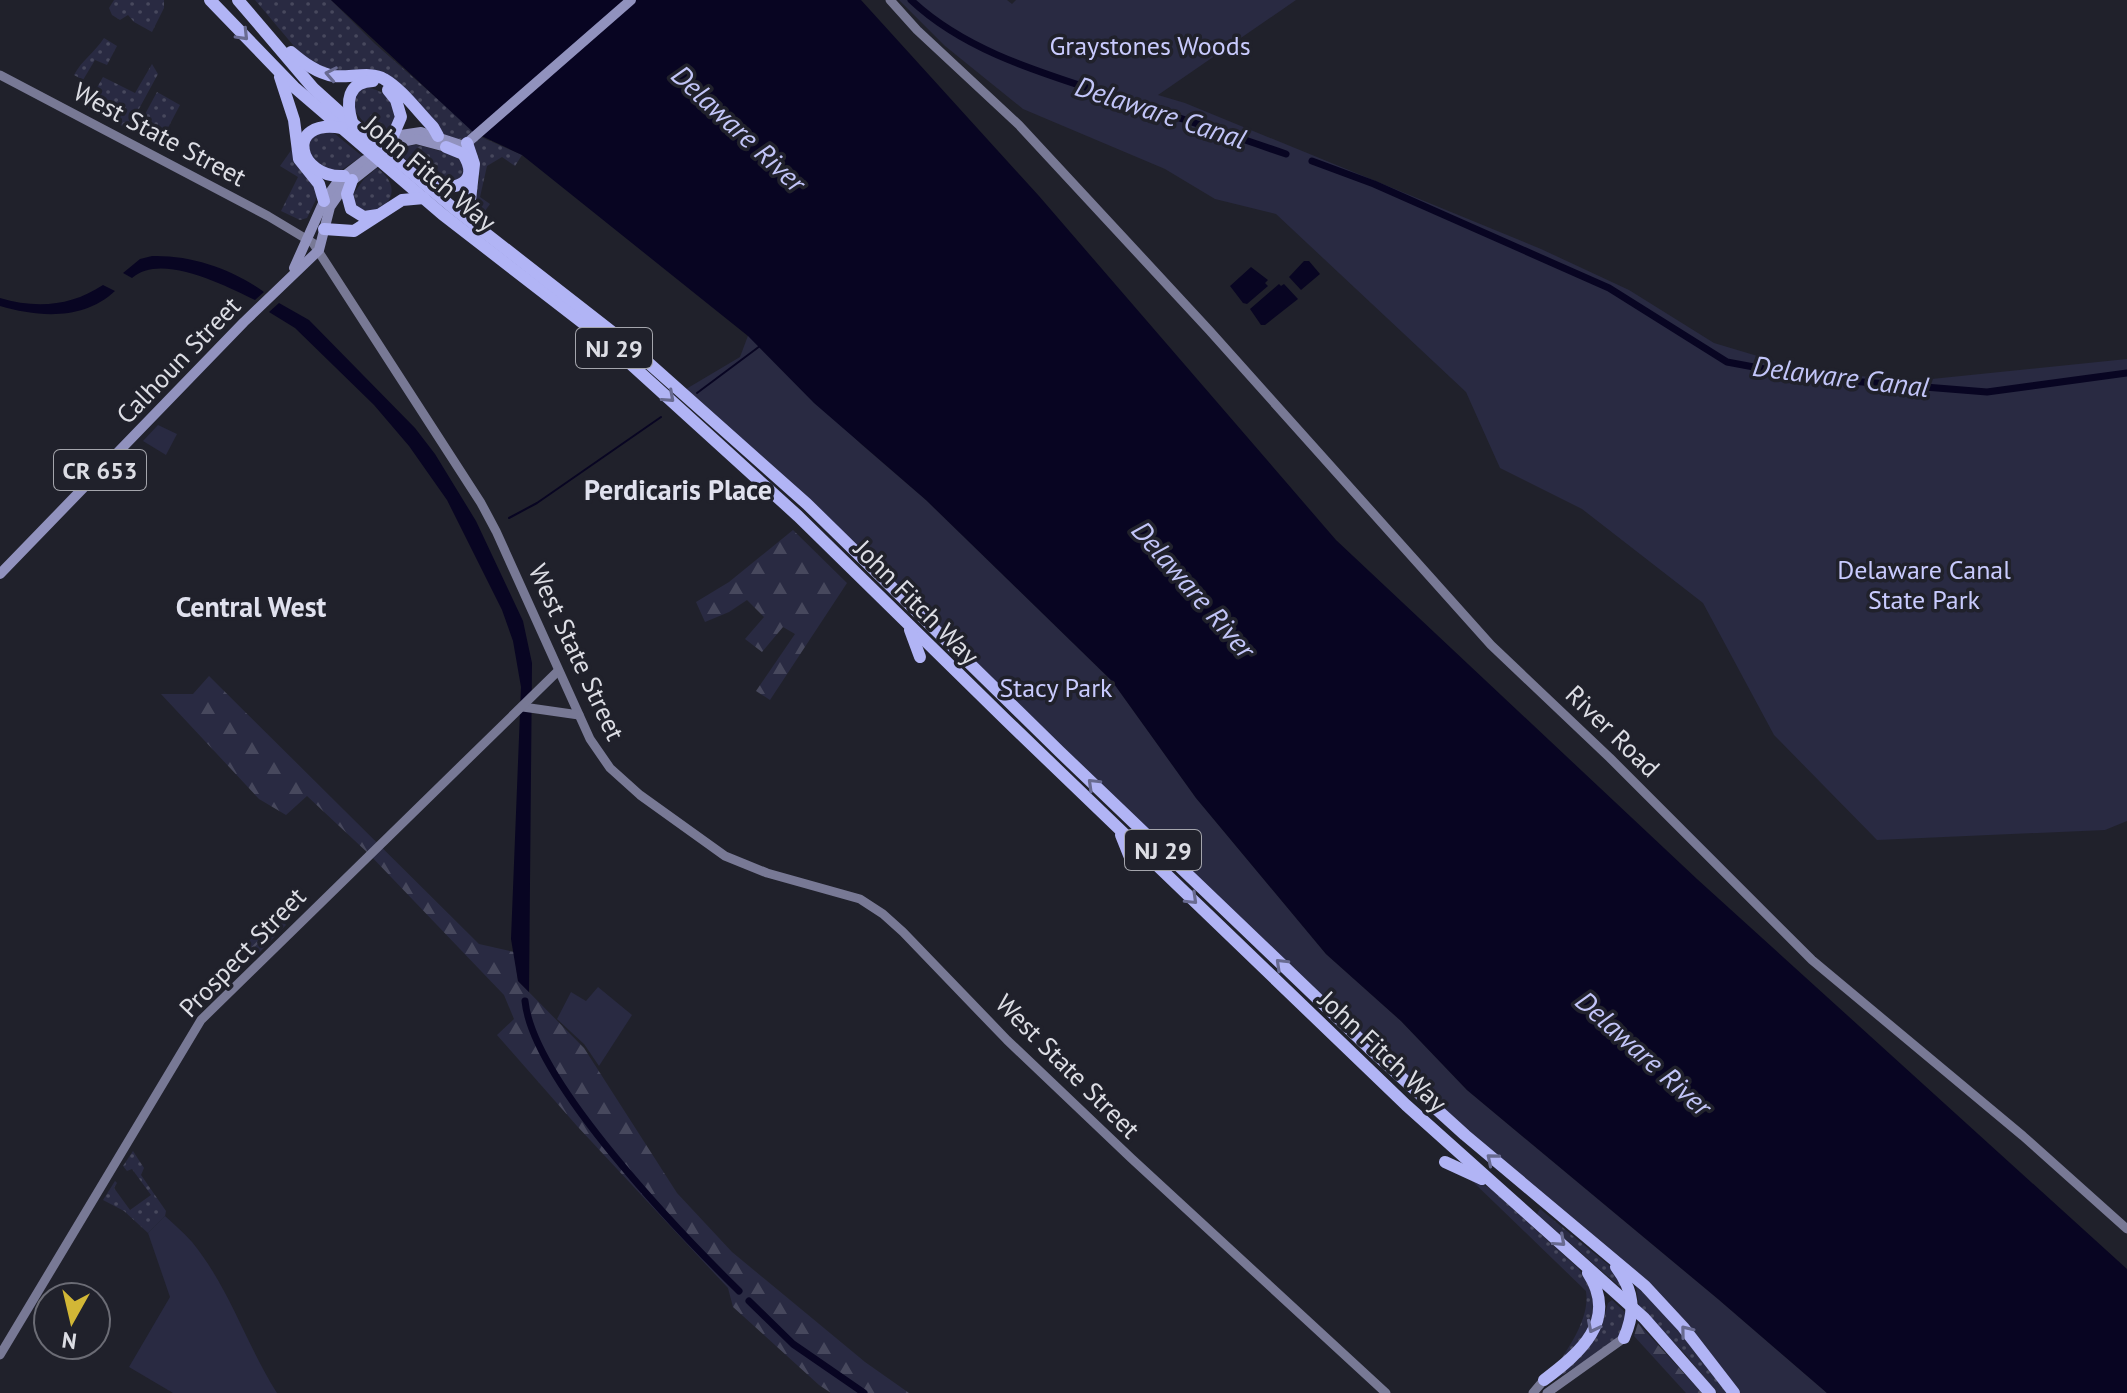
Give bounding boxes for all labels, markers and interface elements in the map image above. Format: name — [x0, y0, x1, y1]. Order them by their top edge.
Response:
one-way arrow — [234, 26, 248, 40]
park label: Graystones Woods — [1049, 29, 1251, 62]
water label: Delaware River — [664, 56, 815, 201]
one-way arrow — [325, 66, 338, 83]
water label: Delaware Canal — [1071, 67, 1252, 157]
street label: West State Street — [68, 75, 252, 193]
street label: John Fitch Way — [356, 107, 503, 238]
street label: Calhoun Street — [109, 289, 247, 431]
road number: NJ 29 — [576, 328, 652, 368]
water label: Delaware Canal — [1751, 347, 1932, 405]
one-way arrow — [659, 387, 674, 402]
road number: CR 653 — [54, 450, 146, 490]
district label: Perdicaris Place — [584, 471, 772, 508]
water label: Delaware River — [1124, 512, 1265, 667]
street label: John Fitch Way — [847, 532, 987, 672]
park label: Delaware Canal State Park — [1837, 553, 2011, 616]
street label: West State Street — [522, 558, 632, 746]
district label: Central West — [176, 588, 327, 625]
park label: Stacy Park — [1000, 671, 1113, 704]
street label: River Road — [1559, 678, 1667, 784]
one-way arrow — [1088, 778, 1102, 793]
road number: NJ 29 — [1125, 830, 1201, 870]
street label: Prospect Street — [172, 880, 312, 1024]
one-way arrow — [1183, 890, 1197, 904]
one-way arrow — [1276, 959, 1290, 973]
street label: John Fitch Way — [1311, 982, 1454, 1119]
water label: Delaware River — [1568, 982, 1721, 1125]
street label: West State Street — [989, 987, 1147, 1145]
one-way arrow — [1487, 1154, 1502, 1169]
one-way arrow — [1550, 1232, 1565, 1246]
north arrow — [32, 1281, 112, 1361]
one-way arrow — [1588, 1319, 1603, 1333]
text: N — [60, 1326, 78, 1356]
one-way arrow — [1681, 1326, 1696, 1341]

